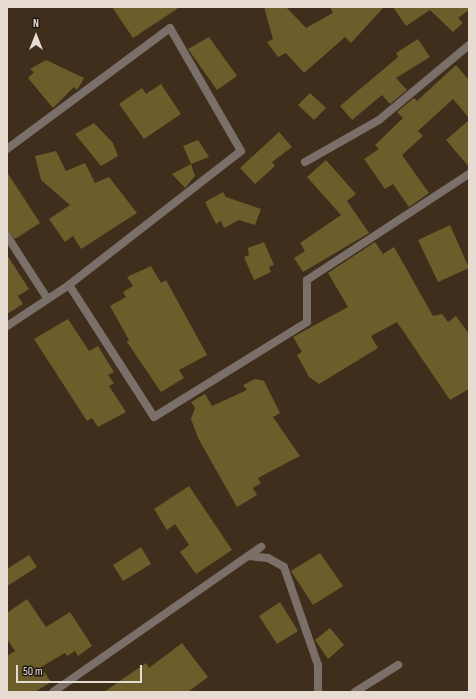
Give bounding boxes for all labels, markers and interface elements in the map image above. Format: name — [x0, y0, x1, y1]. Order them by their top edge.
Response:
north arrow — [16, 16, 56, 56]
text: N — [33, 17, 39, 30]
scale bar — [18, 657, 144, 683]
text: 50 m — [23, 664, 43, 679]

